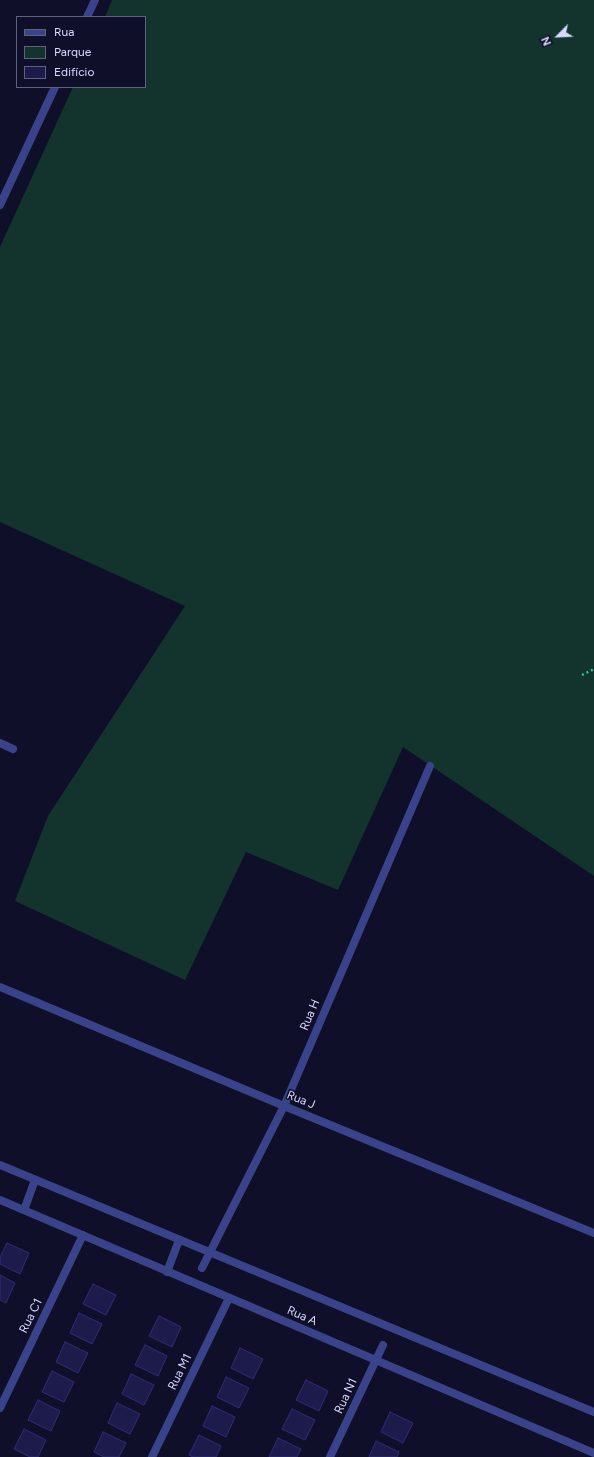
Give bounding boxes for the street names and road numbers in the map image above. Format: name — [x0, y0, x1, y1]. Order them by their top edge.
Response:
street label: Rua H — [297, 997, 323, 1033]
street label: Rua J — [285, 1088, 317, 1112]
street label: Rua C1 — [16, 1296, 46, 1336]
street label: Rua A — [285, 1303, 319, 1329]
street label: Rua M1 — [165, 1352, 195, 1392]
street label: Rua N1 — [332, 1376, 360, 1416]

